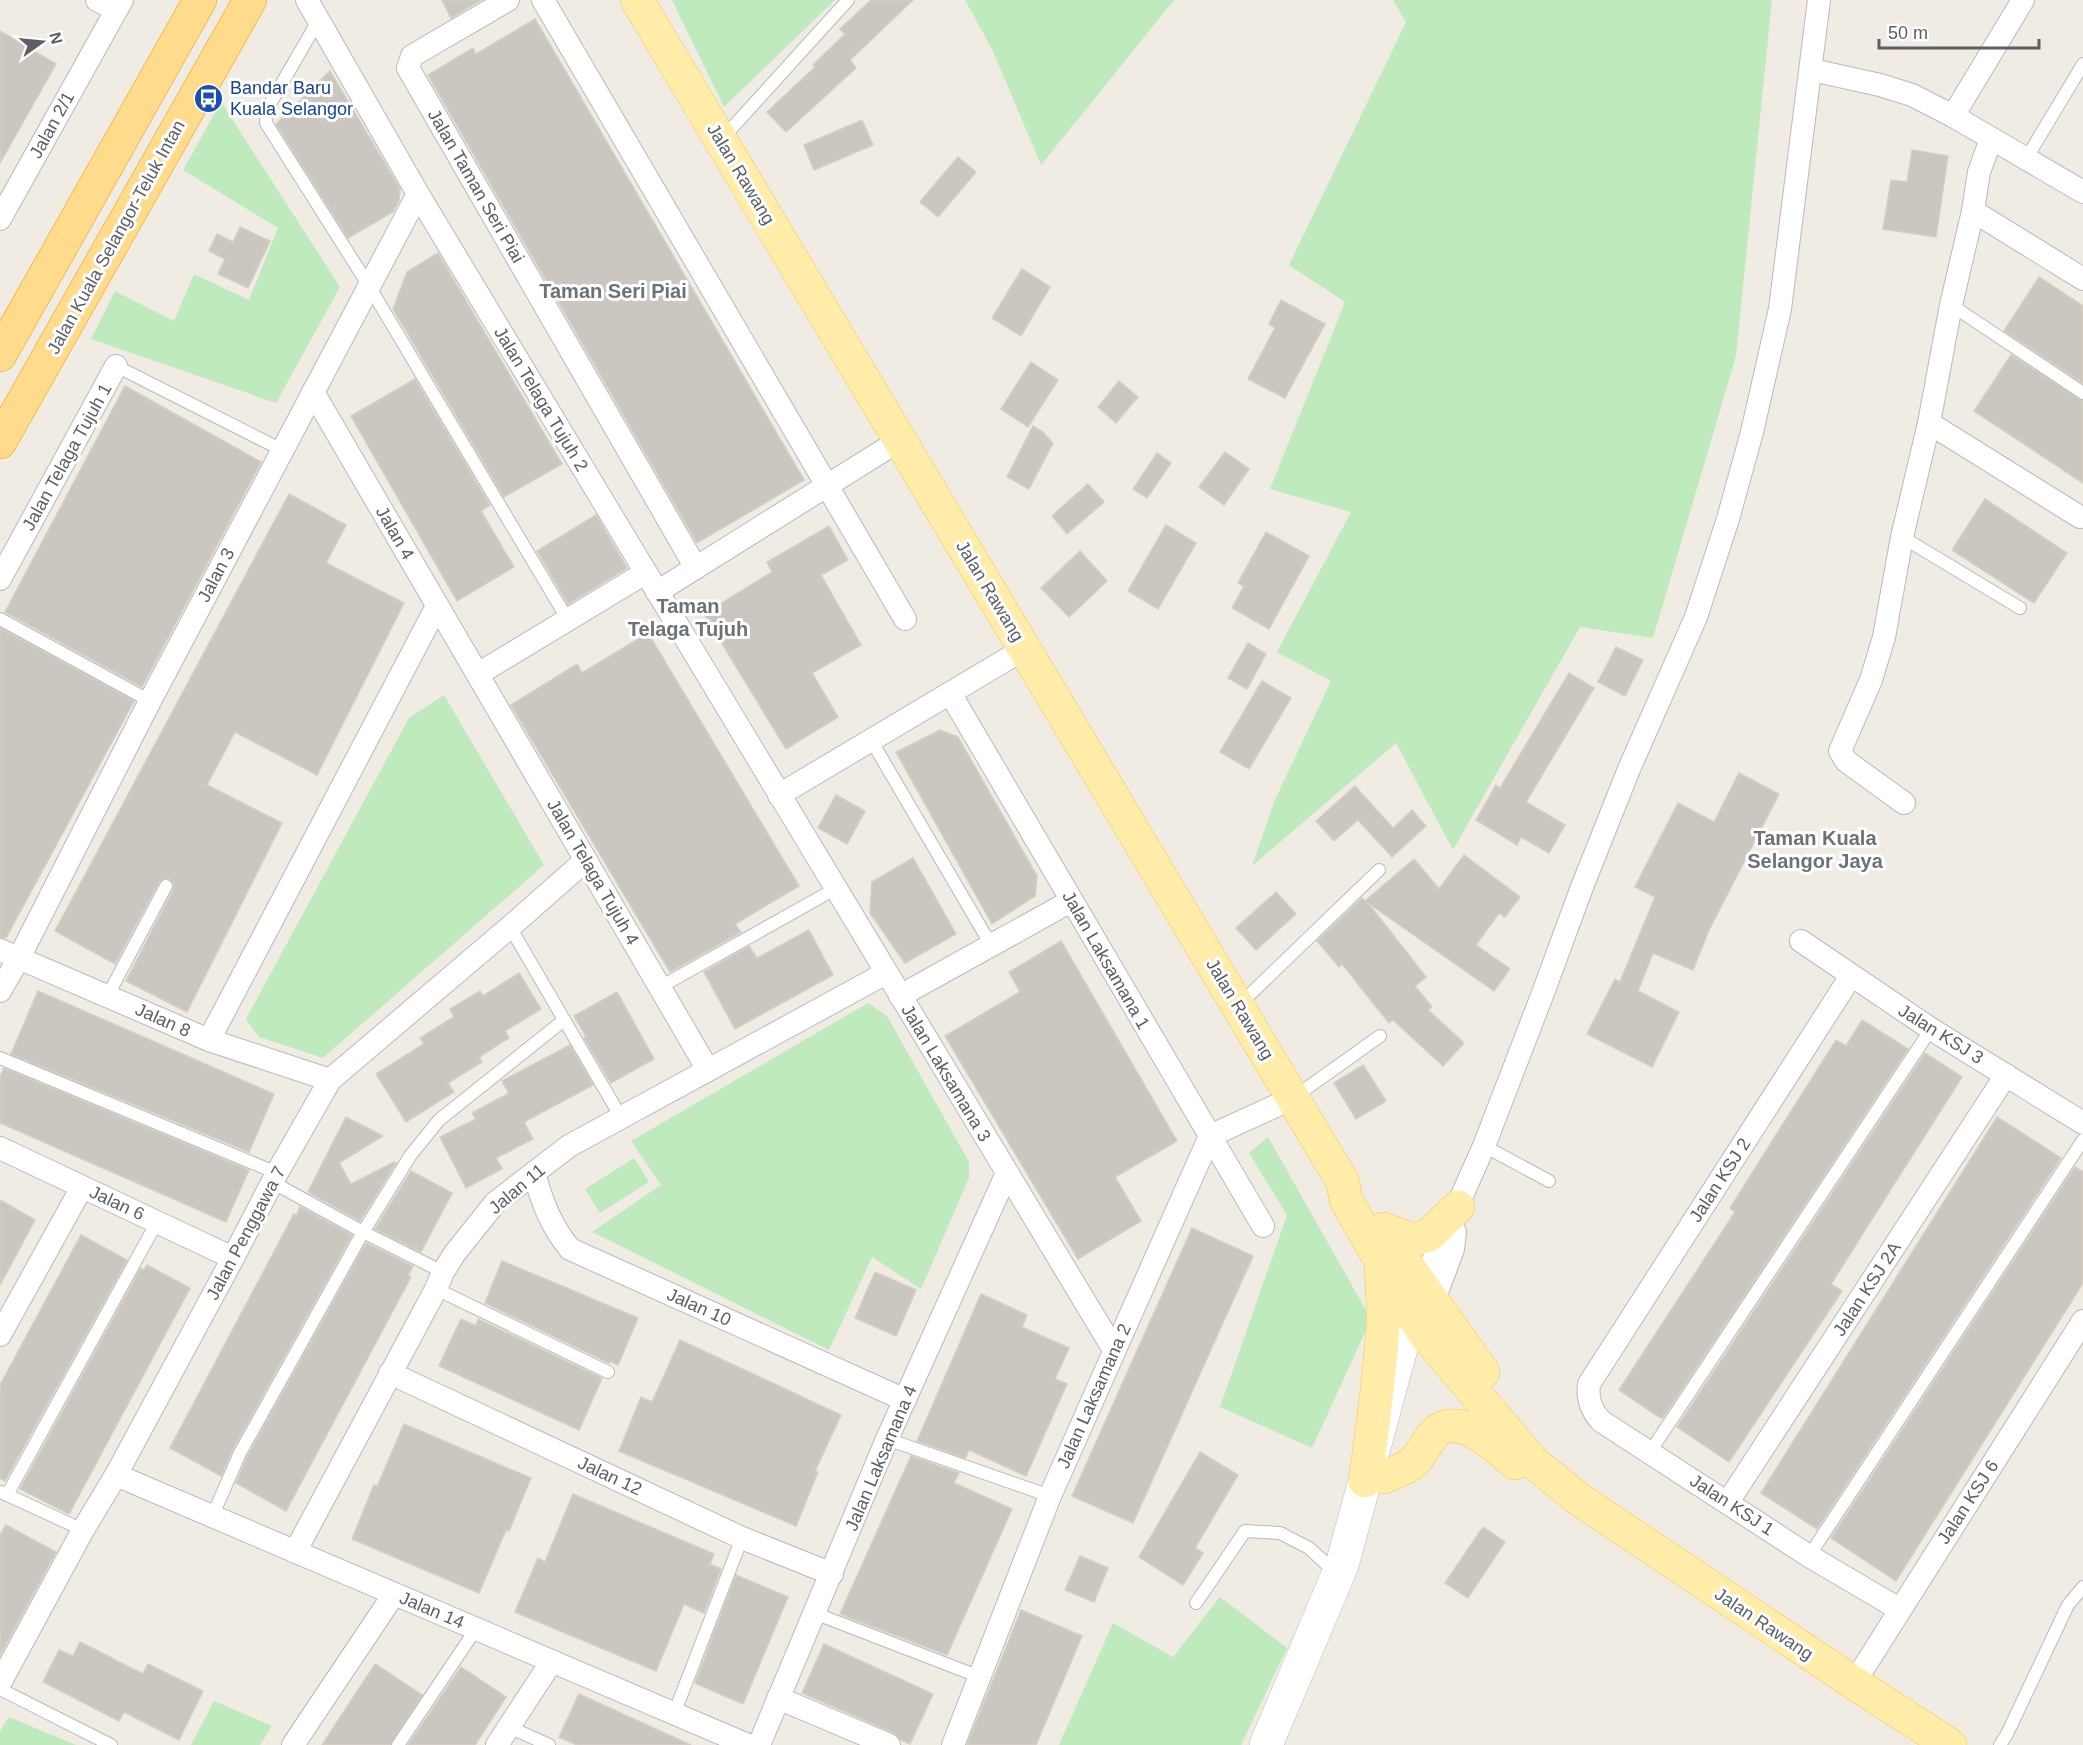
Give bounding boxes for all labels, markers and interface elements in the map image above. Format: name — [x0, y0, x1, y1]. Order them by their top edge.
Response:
north arrow — [12, 12, 72, 72]
scale bar — [1879, 12, 2040, 50]
text: 50 m — [1888, 23, 1928, 43]
text: N — [46, 30, 66, 46]
place label: Bandar Baru Kuala Selangor — [230, 78, 353, 119]
bus stop icon: Bandar Baru Kuala Selangor — [193, 82, 225, 114]
street label: Jalan 2/1 — [26, 88, 78, 162]
street label: Jalan Taman Seri Piai — [424, 106, 528, 266]
street label: Jalan Kuala Selangor-Teluk Intan — [43, 117, 189, 357]
street label: Jalan Rawang — [703, 120, 779, 228]
district label: Taman Seri Piai — [539, 280, 687, 302]
street label: Jalan Telaga Tujuh 2 — [490, 323, 592, 475]
street label: Jalan Telaga Tujuh 1 — [18, 380, 116, 534]
street label: Jalan 4 — [372, 503, 418, 563]
street label: Jalan Rawang — [952, 537, 1028, 645]
street label: Jalan 3 — [194, 545, 238, 605]
district label: Taman Telaga Tujuh — [628, 595, 748, 640]
street label: Jalan Telaga Tujuh 4 — [543, 796, 643, 948]
district label: Taman Kuala Selangor Jaya — [1747, 827, 1884, 872]
street label: Jalan Laksamana 1 — [1058, 887, 1154, 1033]
street label: Jalan Rawang — [1202, 955, 1278, 1063]
street label: Jalan 8 — [132, 999, 194, 1041]
street label: Jalan KSJ 3 — [1895, 1000, 1987, 1068]
street label: Jalan Laksamana 3 — [897, 1001, 995, 1145]
street label: Jalan KSJ 2 — [1685, 1134, 1755, 1226]
street label: Jalan 11 — [485, 1160, 549, 1218]
street label: Jalan Penggawa 7 — [202, 1163, 290, 1303]
street label: Jalan 6 — [86, 1182, 148, 1224]
street label: Jalan KSJ 2A — [1829, 1238, 1905, 1340]
street label: Jalan 10 — [664, 1284, 734, 1330]
street label: Jalan Laksamana 2 — [1053, 1321, 1135, 1471]
street label: Jalan Laksamana 4 — [841, 1382, 921, 1534]
street label: Jalan 12 — [575, 1453, 645, 1499]
street label: Jalan KSJ 6 — [1933, 1456, 2003, 1548]
street label: Jalan KSJ 1 — [1686, 1470, 1778, 1540]
street label: Jalan Rawang — [1711, 1584, 1817, 1664]
street label: Jalan 14 — [397, 1587, 467, 1633]

